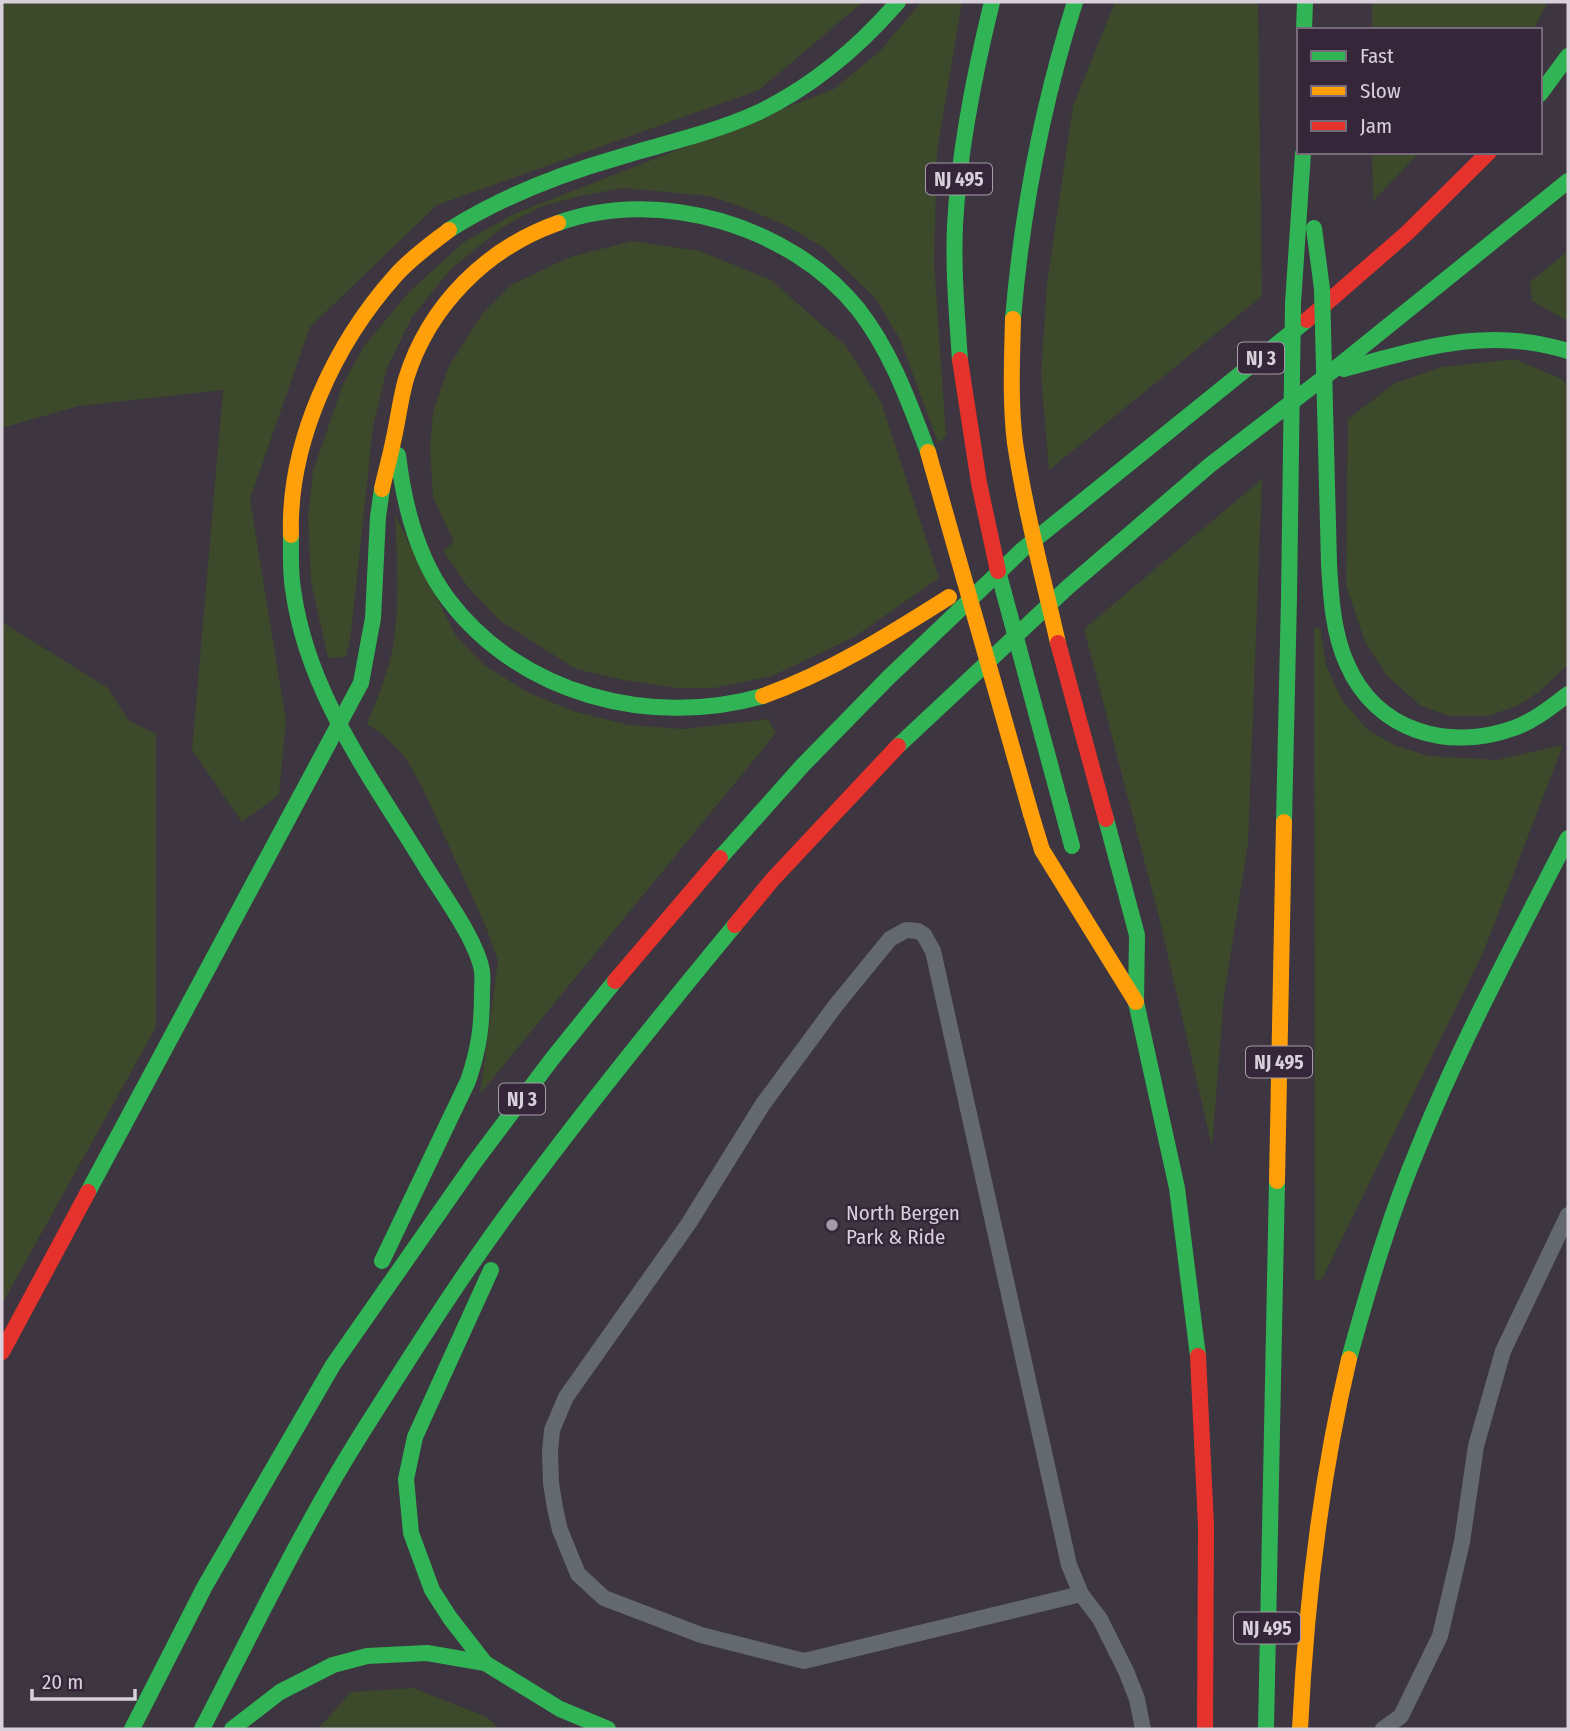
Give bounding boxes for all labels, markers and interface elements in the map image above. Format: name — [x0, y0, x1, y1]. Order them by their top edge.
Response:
legend — [1297, 28, 1542, 154]
text: Fast — [1360, 43, 1394, 69]
text: Slow — [1360, 78, 1401, 104]
text: Jam — [1360, 113, 1392, 139]
road number: NJ 495 — [926, 164, 992, 195]
road number: NJ 3 — [1238, 342, 1284, 374]
road number: NJ 495 — [1246, 1046, 1312, 1078]
road number: NJ 3 — [499, 1084, 545, 1114]
place label: North Bergen Park & Ride — [846, 1200, 960, 1250]
marker: North Bergen Park & Ride — [824, 1217, 840, 1233]
road number: NJ 495 — [1234, 1612, 1300, 1644]
scale bar — [32, 1658, 135, 1702]
text: 20 m — [42, 1669, 83, 1695]

